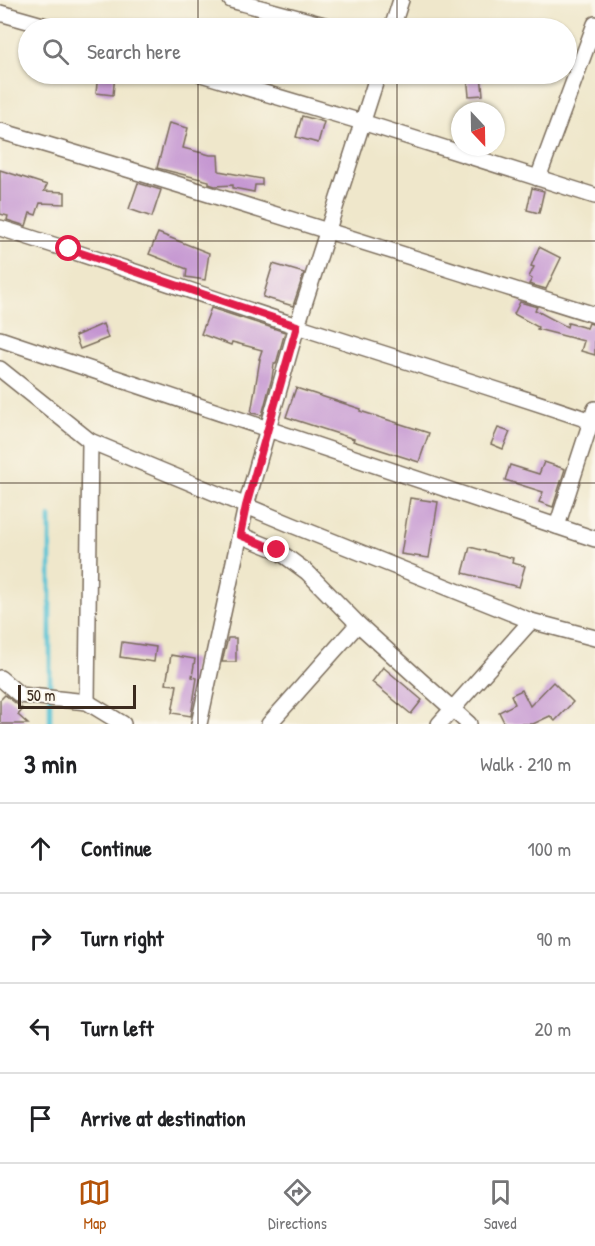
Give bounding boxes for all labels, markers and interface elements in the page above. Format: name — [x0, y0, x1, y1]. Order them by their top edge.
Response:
search box — [18, 18, 577, 84]
icon: search — [39, 35, 72, 68]
text: Search here — [87, 36, 181, 66]
north arrow — [451, 102, 505, 156]
route start — [55, 235, 81, 261]
route end — [263, 536, 289, 562]
scale bar — [18, 682, 136, 710]
text: 50 m — [27, 684, 56, 706]
text: 3 min — [24, 746, 77, 781]
text: Walk · 210 m — [480, 750, 571, 777]
icon: ahead — [24, 832, 57, 865]
text: Continue — [81, 833, 152, 863]
text: 100 m — [528, 835, 571, 862]
icon: right — [24, 922, 57, 955]
text: Turn right — [81, 923, 164, 953]
text: 90 m — [537, 925, 571, 952]
icon: left — [24, 1012, 57, 1045]
text: Turn left — [81, 1013, 154, 1043]
text: 20 m — [534, 1015, 571, 1042]
icon: arrive — [24, 1102, 57, 1135]
text: Arrive at destination — [81, 1103, 246, 1133]
tab: Map — [78, 1176, 111, 1234]
tab: Directions — [268, 1176, 327, 1234]
tab: Saved — [484, 1176, 517, 1234]

